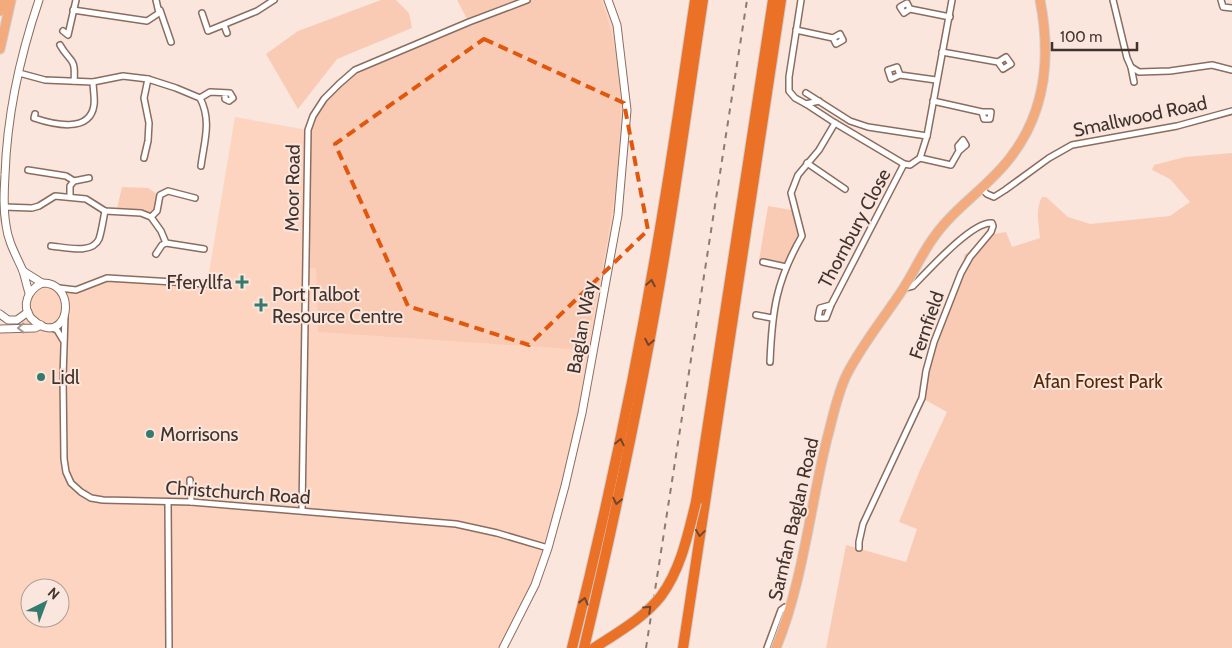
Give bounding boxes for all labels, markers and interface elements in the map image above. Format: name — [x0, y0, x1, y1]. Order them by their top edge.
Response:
scale bar — [1052, 20, 1137, 52]
text: 100 m — [1060, 28, 1102, 46]
street label: Smallwood Road — [1071, 91, 1209, 142]
street label: Moor Road — [280, 144, 305, 232]
street label: Thornbury Close — [813, 164, 896, 292]
place label: Fferyllfa — [167, 271, 232, 294]
marker: Fferyllfa — [236, 276, 248, 288]
street label: Baglan Way — [562, 278, 601, 375]
one-way arrow — [645, 278, 655, 287]
place label: Port Talbot Resource Centre — [272, 283, 403, 328]
street label: Fernfield — [904, 288, 949, 362]
marker: Port Talbot Resource Centre — [254, 298, 268, 312]
one-way arrow — [16, 323, 24, 333]
one-way arrow — [644, 338, 655, 346]
place label: Lidl — [51, 366, 80, 389]
park label: Afan Forest Park — [1033, 370, 1163, 393]
marker: Lidl — [35, 371, 47, 383]
place label: Morrisons — [160, 423, 239, 446]
marker: Morrisons — [144, 428, 156, 440]
street label: Sarnfan Baglan Road — [764, 435, 823, 603]
one-way arrow — [614, 438, 624, 447]
street label: Christchurch Road — [165, 476, 311, 509]
one-way arrow — [613, 497, 623, 506]
one-way arrow — [696, 528, 706, 537]
north arrow — [20, 578, 70, 628]
text: N — [44, 583, 63, 603]
one-way arrow — [578, 596, 589, 605]
one-way arrow — [642, 606, 651, 615]

